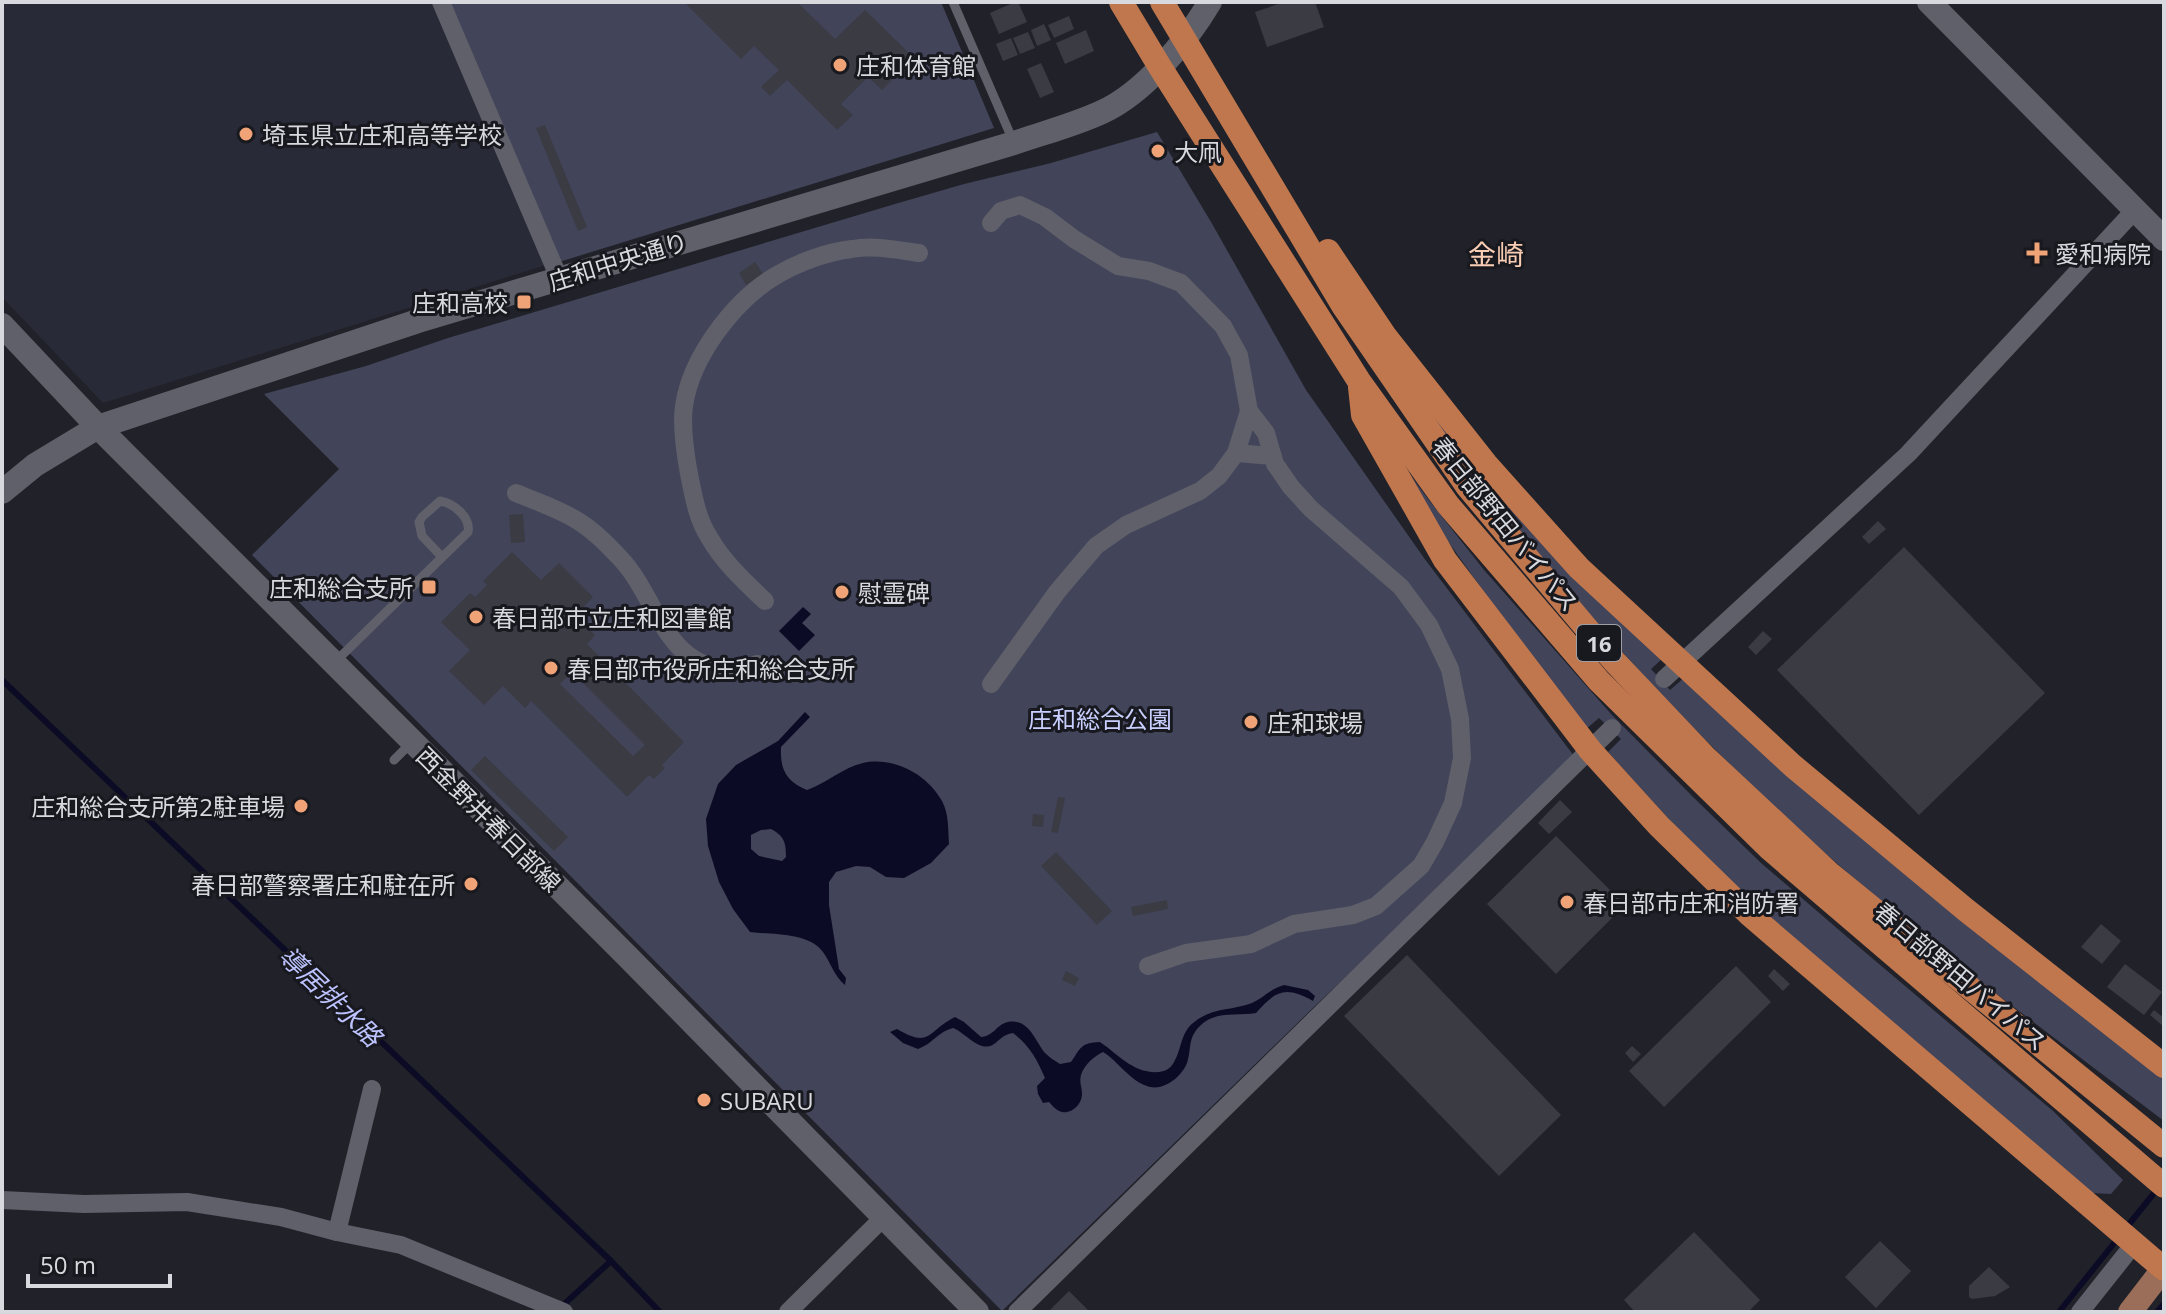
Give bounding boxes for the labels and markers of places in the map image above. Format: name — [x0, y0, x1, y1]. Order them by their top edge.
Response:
place label: 庄和体育館 — [856, 49, 976, 82]
marker: 庄和体育館 — [831, 56, 849, 74]
place label: 埼玉県立庄和高等学校 — [262, 118, 502, 151]
marker: 埼玉県立庄和高等学校 — [237, 125, 255, 143]
place label: 大凧 — [1174, 135, 1222, 168]
marker: 大凧 — [1149, 142, 1167, 160]
place label: 愛和病院 — [2055, 237, 2151, 270]
marker: 愛和病院 — [2026, 242, 2048, 264]
place label: 庄和高校 — [412, 286, 508, 319]
marker: 庄和高校 — [515, 293, 533, 311]
place label: 庄和総合支所 — [269, 571, 413, 604]
place label: 慰霊碑 — [858, 576, 930, 609]
marker: 庄和総合支所 — [420, 578, 438, 596]
marker: 慰霊碑 — [833, 583, 851, 601]
place label: 春日部市立庄和図書館 — [492, 601, 732, 634]
marker: 春日部市立庄和図書館 — [467, 608, 485, 626]
place label: 春日部市役所庄和総合支所 — [567, 652, 855, 685]
marker: 春日部市役所庄和総合支所 — [542, 659, 560, 677]
place label: 庄和球場 — [1267, 706, 1363, 739]
marker: 庄和球場 — [1242, 713, 1260, 731]
place label: 庄和総合支所第2駐車場 — [31, 790, 285, 823]
marker: 庄和総合支所第2駐車場 — [292, 797, 310, 815]
place label: 春日部警察署庄和駐在所 — [191, 868, 455, 901]
marker: 春日部警察署庄和駐在所 — [462, 875, 480, 893]
place label: 春日部市庄和消防署 — [1583, 886, 1799, 919]
marker: 春日部市庄和消防署 — [1558, 893, 1576, 911]
place label: SUBARU — [720, 1084, 814, 1117]
marker: SUBARU — [695, 1091, 713, 1109]

